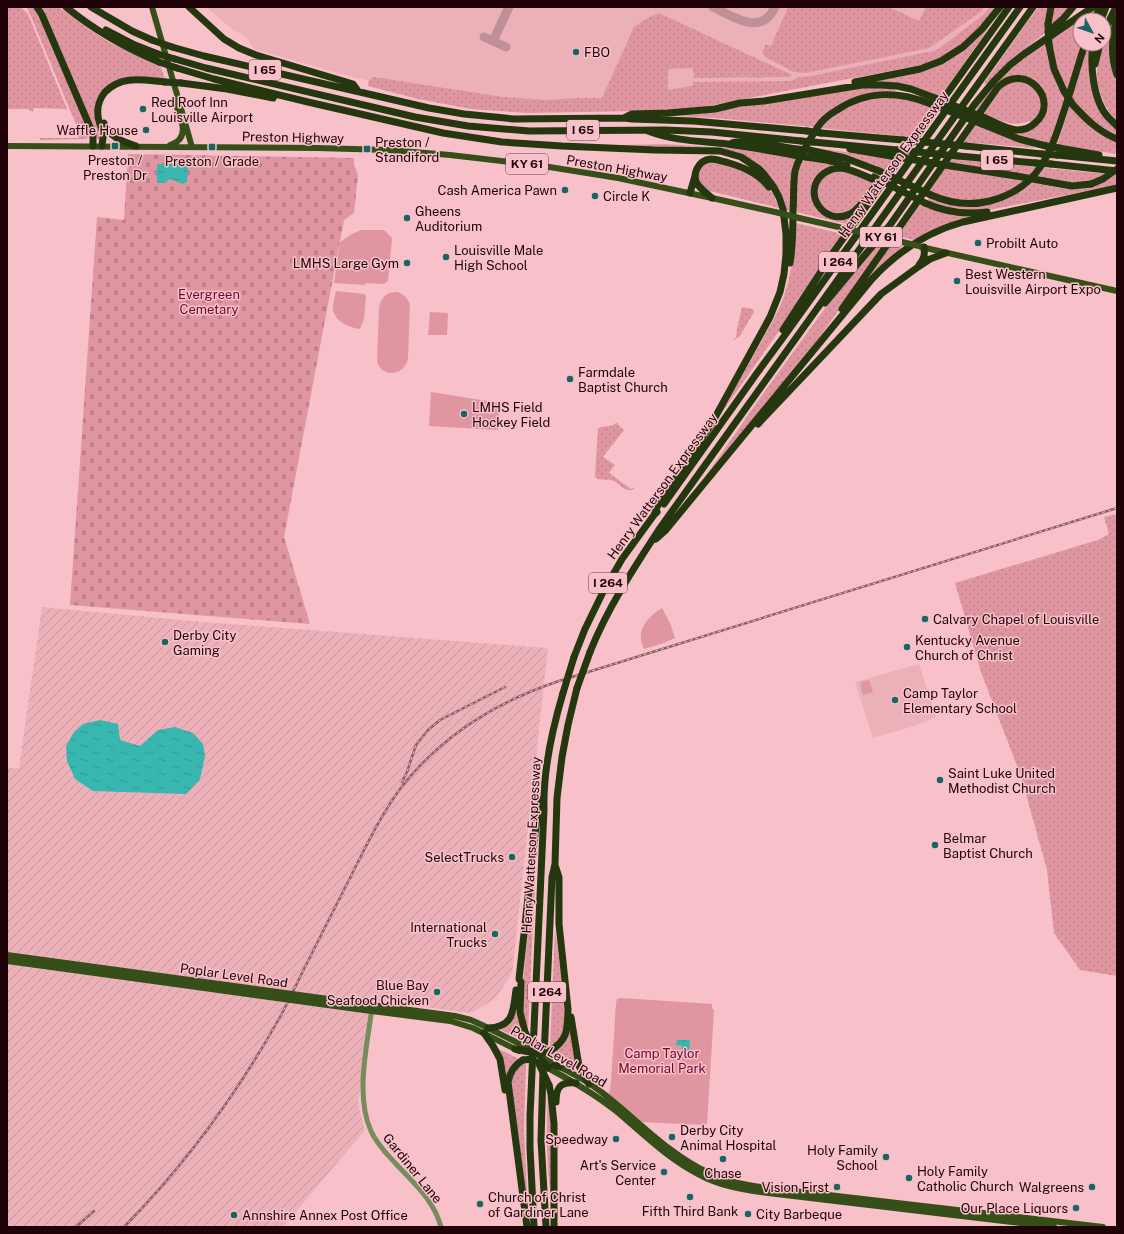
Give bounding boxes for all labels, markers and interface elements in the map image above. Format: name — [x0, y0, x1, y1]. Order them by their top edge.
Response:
north arrow — [1072, 12, 1112, 52]
text: N — [1092, 31, 1107, 46]
place label: FBO — [584, 45, 610, 60]
marker: FBO — [571, 47, 581, 57]
road number: I 65 — [249, 60, 281, 80]
street label: Henry Watterson Expressway — [835, 88, 952, 240]
place label: Red Roof Inn Louisville Airport — [151, 95, 253, 125]
marker: Red Roof Inn Louisville Airport — [138, 104, 148, 114]
road number: I 65 — [567, 120, 599, 140]
place label: Waffle House — [57, 123, 138, 138]
marker: Waffle House — [141, 125, 151, 135]
street label: Preston Highway — [242, 129, 344, 146]
place label: Preston / Standiford — [375, 135, 439, 165]
marker: Preston / Preston Dr — [110, 141, 120, 151]
marker: Preston / Grade — [207, 142, 217, 152]
marker: Preston / Standiford — [362, 144, 372, 154]
road number: I 65 — [981, 150, 1013, 170]
street label: Preston Highway — [565, 152, 669, 185]
place label: Preston / Preston Dr — [83, 153, 147, 183]
place label: Preston / Grade — [165, 154, 259, 169]
road number: KY 61 — [506, 154, 548, 174]
place label: Cash America Pawn — [438, 183, 557, 198]
marker: Cash America Pawn — [560, 185, 570, 195]
place label: Circle K — [603, 189, 650, 204]
marker: Circle K — [590, 191, 600, 201]
place label: Gheens Auditorium — [415, 204, 482, 234]
marker: Gheens Auditorium — [402, 213, 412, 223]
road number: KY 61 — [860, 227, 902, 247]
place label: Probilt Auto — [986, 236, 1058, 251]
marker: Probilt Auto — [973, 238, 983, 248]
place label: Louisville Male High School — [454, 243, 543, 273]
marker: Louisville Male High School — [441, 252, 451, 262]
road number: I 264 — [819, 252, 857, 272]
place label: LMHS Large Gym — [293, 256, 399, 271]
marker: LMHS Large Gym — [402, 258, 412, 268]
place label: Best Western Louisville Airport Expo — [965, 267, 1101, 297]
marker: Best Western Louisville Airport Expo — [952, 276, 962, 286]
park label: Evergreen Cemetary — [178, 287, 240, 317]
place label: Farmdale Baptist Church — [578, 365, 668, 395]
marker: Farmdale Baptist Church — [565, 374, 575, 384]
place label: LMHS Field Hockey Field — [472, 400, 550, 430]
marker: LMHS Field Hockey Field — [459, 409, 469, 419]
street label: Henry Watterson Expressway — [604, 410, 721, 562]
road number: I 264 — [589, 573, 627, 593]
place label: Calvary Chapel of Louisville — [933, 612, 1099, 627]
marker: Calvary Chapel of Louisville — [920, 614, 930, 624]
place label: Derby City Gaming — [173, 628, 236, 658]
place label: Kentucky Avenue Church of Christ — [915, 633, 1020, 663]
marker: Derby City Gaming — [160, 637, 170, 647]
marker: Kentucky Avenue Church of Christ — [902, 642, 912, 652]
place label: Camp Taylor Elementary School — [903, 686, 1017, 716]
marker: Camp Taylor Elementary School — [890, 695, 900, 705]
street label: Henry Watterson Expressway — [519, 756, 544, 934]
place label: Saint Luke United Methodist Church — [948, 766, 1056, 796]
marker: Saint Luke United Methodist Church — [935, 775, 945, 785]
place label: Belmar Baptist Church — [943, 831, 1033, 861]
marker: Belmar Baptist Church — [930, 840, 940, 850]
place label: SelectTrucks — [425, 850, 504, 865]
marker: SelectTrucks — [507, 852, 517, 862]
place label: International Trucks — [410, 920, 487, 950]
marker: International Trucks — [490, 929, 500, 939]
street label: Poplar Level Road — [179, 961, 289, 990]
place label: Blue Bay Seafood Chicken — [327, 978, 429, 1008]
road number: I 264 — [528, 982, 566, 1002]
marker: Blue Bay Seafood Chicken — [432, 987, 442, 997]
street label: Poplar Level Road — [508, 1023, 610, 1090]
park label: Camp Taylor Memorial Park — [618, 1046, 706, 1076]
place label: Derby City Animal Hospital — [680, 1123, 776, 1153]
street label: Gardiner Lane — [380, 1130, 445, 1206]
place label: Speedway — [545, 1132, 608, 1147]
marker: Derby City Animal Hospital — [667, 1132, 677, 1142]
marker: Speedway — [611, 1134, 621, 1144]
place label: Holy Family School — [807, 1143, 878, 1173]
marker: Holy Family School — [881, 1152, 891, 1162]
marker: Chase — [718, 1154, 728, 1164]
place label: Art's Service Center — [580, 1158, 656, 1188]
place label: Holy Family Catholic Church — [917, 1164, 1013, 1194]
place label: Chase — [704, 1166, 742, 1181]
marker: Art's Service Center — [659, 1167, 669, 1177]
marker: Holy Family Catholic Church — [904, 1173, 914, 1183]
place label: Vision First — [762, 1180, 829, 1195]
place label: Walgreens — [1019, 1180, 1084, 1195]
marker: Vision First — [832, 1182, 842, 1192]
marker: Walgreens — [1087, 1182, 1097, 1192]
place label: Church of Christ of Gardiner Lane — [488, 1190, 589, 1220]
marker: Fifth Third Bank — [685, 1192, 695, 1202]
marker: Church of Christ of Gardiner Lane — [475, 1199, 485, 1209]
place label: Our Place Liquors — [961, 1201, 1068, 1216]
marker: Our Place Liquors — [1071, 1203, 1081, 1213]
place label: Fifth Third Bank — [642, 1204, 738, 1219]
place label: City Barbeque — [756, 1207, 842, 1222]
place label: Annshire Annex Post Office — [242, 1208, 408, 1223]
marker: City Barbeque — [743, 1209, 753, 1219]
marker: Annshire Annex Post Office — [229, 1210, 239, 1220]

